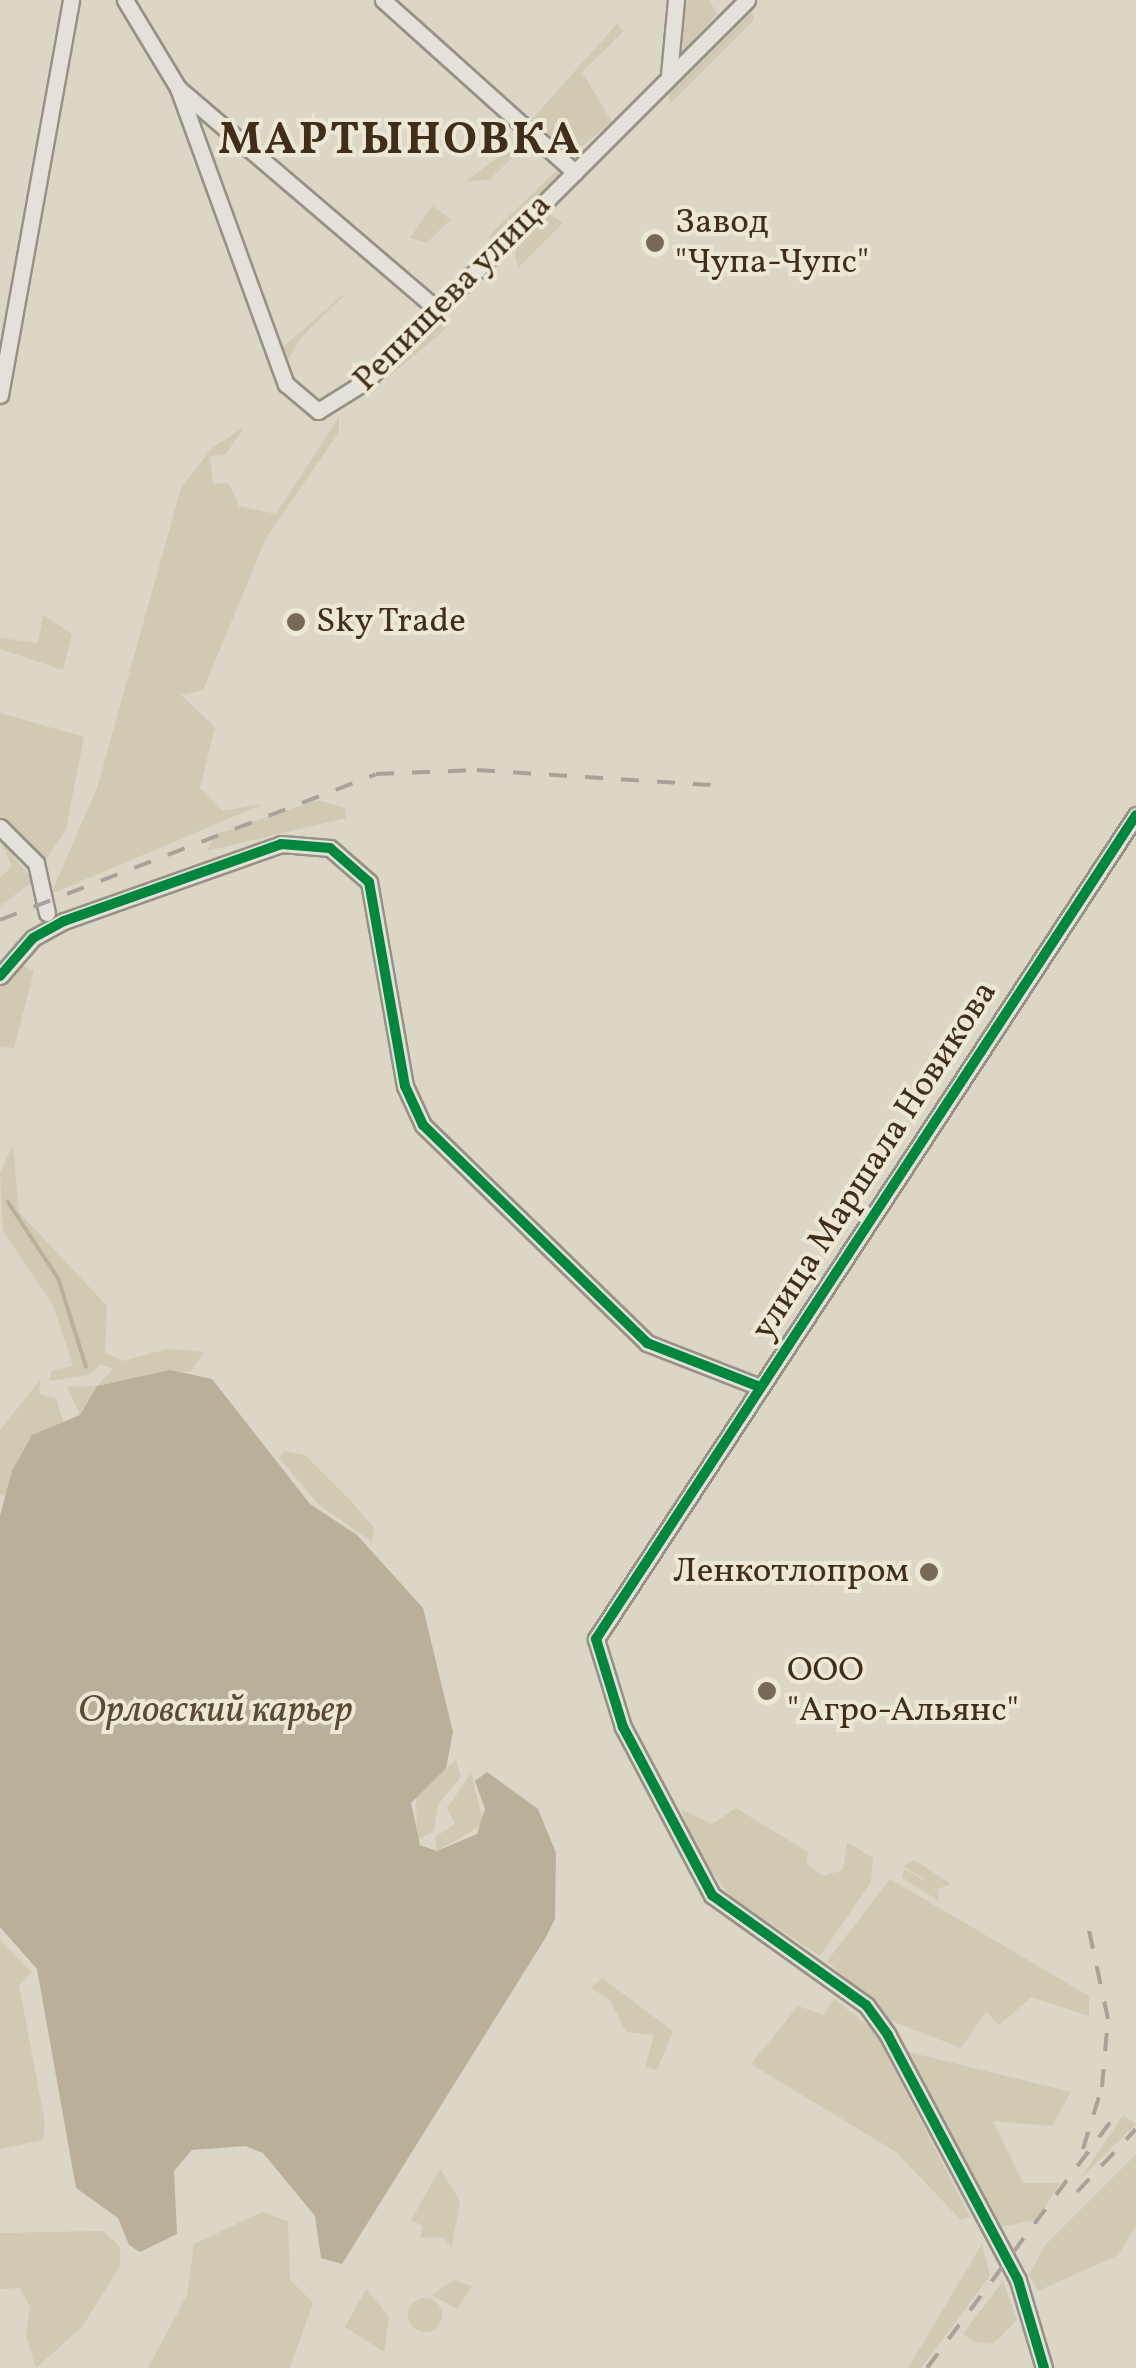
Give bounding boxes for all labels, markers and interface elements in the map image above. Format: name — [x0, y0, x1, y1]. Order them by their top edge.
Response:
district label: МАРТЫНОВКА — [218, 115, 582, 169]
street label: Репищева улица — [345, 185, 561, 401]
place label: Завод "Чупа-Чупс" — [675, 202, 869, 284]
marker: Завод "Чупа-Чупс" — [644, 232, 666, 254]
place label: Sky Trade — [316, 601, 468, 643]
marker: Sky Trade — [285, 611, 307, 633]
street label: улица Маршала Новикова — [743, 974, 1007, 1348]
place label: Ленкотлопром — [673, 1551, 909, 1593]
marker: Ленкотлопром — [918, 1561, 940, 1583]
place label: ООО "Агро-Альянс" — [787, 1650, 1019, 1732]
marker: ООО "Агро-Альянс" — [756, 1680, 778, 1702]
water label: Орловский карьер — [78, 1689, 352, 1735]

